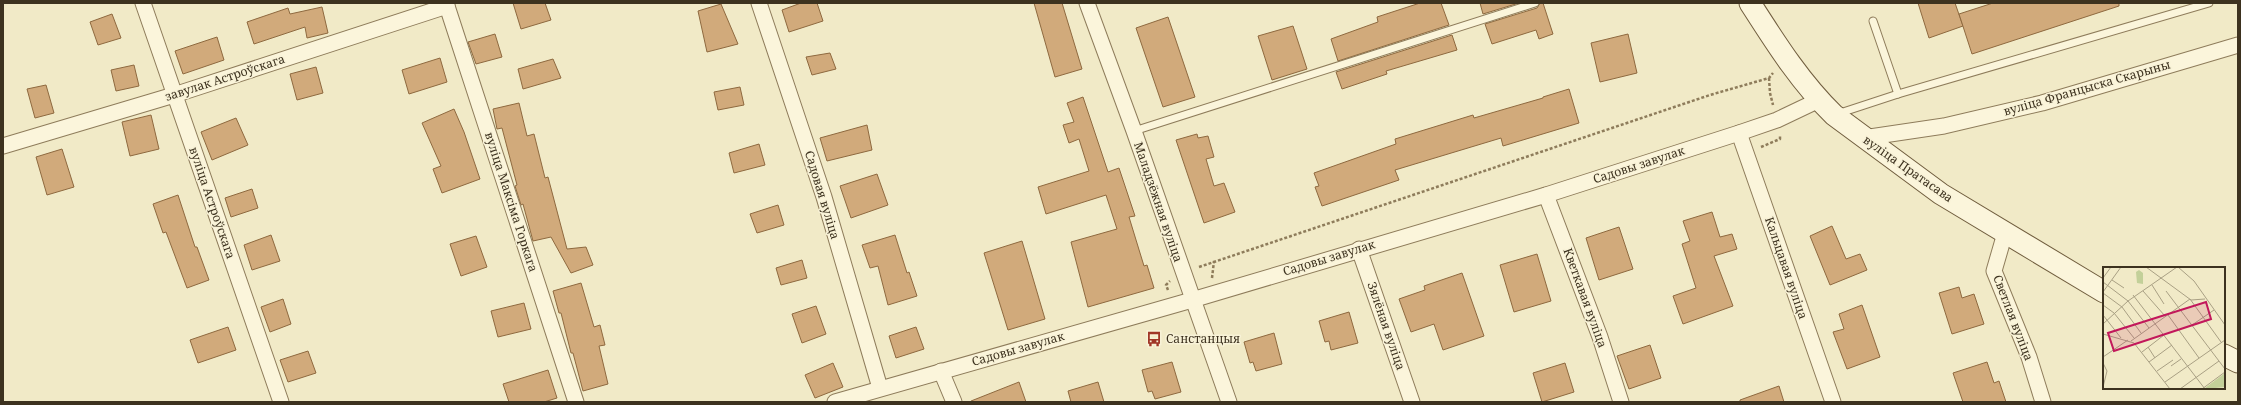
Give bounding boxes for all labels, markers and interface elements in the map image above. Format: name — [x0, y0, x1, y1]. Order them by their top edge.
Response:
street label: завулак Астроўскага — [163, 50, 287, 105]
street label: вуліца Францыска Скарыны — [2001, 55, 2173, 120]
street label: вуліца Максіма Горкага — [481, 130, 542, 274]
street label: вуліца Пратасава — [1860, 131, 1957, 206]
street label: Маладзёжная вуліца — [1130, 139, 1187, 264]
street label: Садовы завулак — [1591, 141, 1688, 187]
street label: вуліца Астроўскага — [185, 145, 240, 261]
street label: Садовая вуліца — [801, 149, 844, 241]
street label: Кальцавая вуліца — [1761, 214, 1812, 321]
street label: Садовы завулак — [1281, 235, 1378, 280]
street label: Кветкавая вуліца — [1560, 246, 1611, 350]
inset map — [2103, 267, 2225, 389]
street label: Светлая вуліца — [1989, 272, 2038, 363]
street label: Зялёная вуліца — [1363, 279, 1410, 372]
street label: Садовы завулак — [970, 327, 1067, 370]
bus stop icon: Санстанцыя — [1145, 330, 1163, 348]
place label: Санстанцыя — [1166, 330, 1240, 347]

